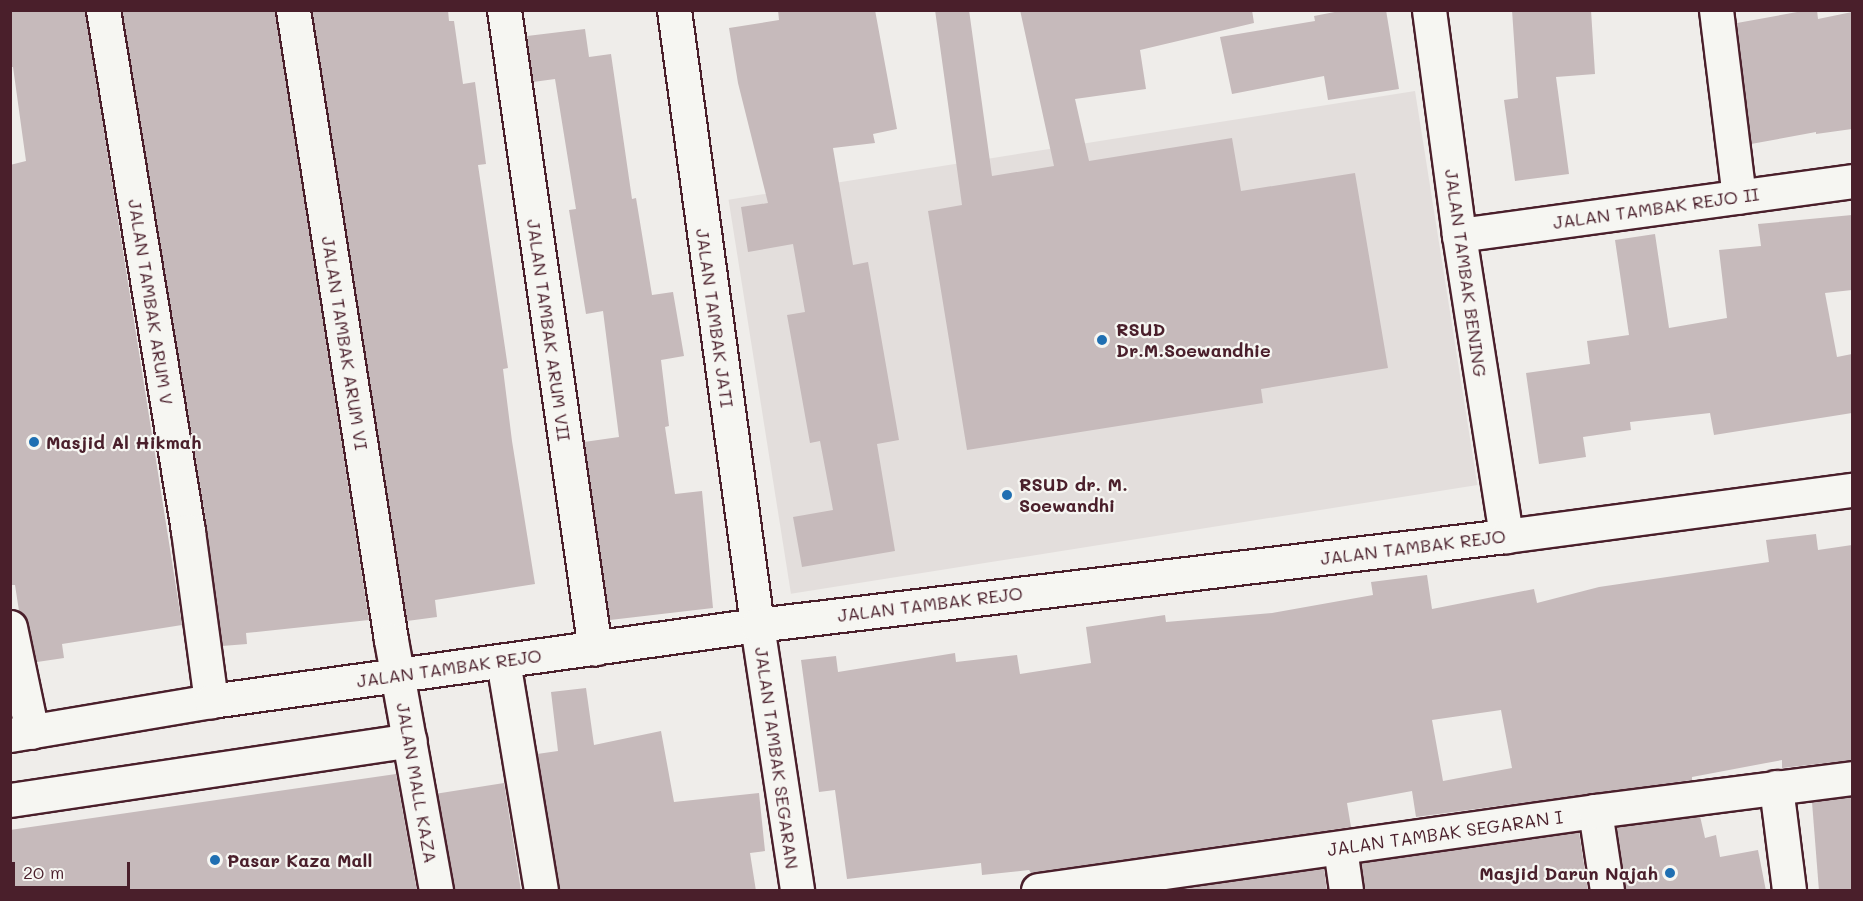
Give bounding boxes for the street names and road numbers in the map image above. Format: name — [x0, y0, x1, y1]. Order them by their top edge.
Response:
street label: JALAN TAMBAK BENING — [1441, 168, 1491, 378]
street label: JALAN TAMBAK REJO II — [1552, 183, 1760, 233]
street label: JALAN TAMBAK ARUM V — [124, 198, 178, 406]
street label: JALAN TAMBAK ARUM VII — [523, 218, 575, 442]
street label: JALAN TAMBAK JATI — [692, 227, 738, 409]
street label: JALAN TAMBAK ARUM VI — [317, 235, 373, 451]
street label: JALAN TAMBAK REJO — [1319, 525, 1507, 569]
street label: JALAN TAMBAK REJO — [836, 582, 1024, 626]
street label: JALAN TAMBAK REJO — [355, 644, 543, 692]
street label: JALAN TAMBAK SEGARAN — [751, 646, 803, 870]
street label: JALAN MALL KAZA — [392, 701, 442, 865]
street label: JALAN TAMBAK SEGARAN I — [1326, 806, 1564, 860]

